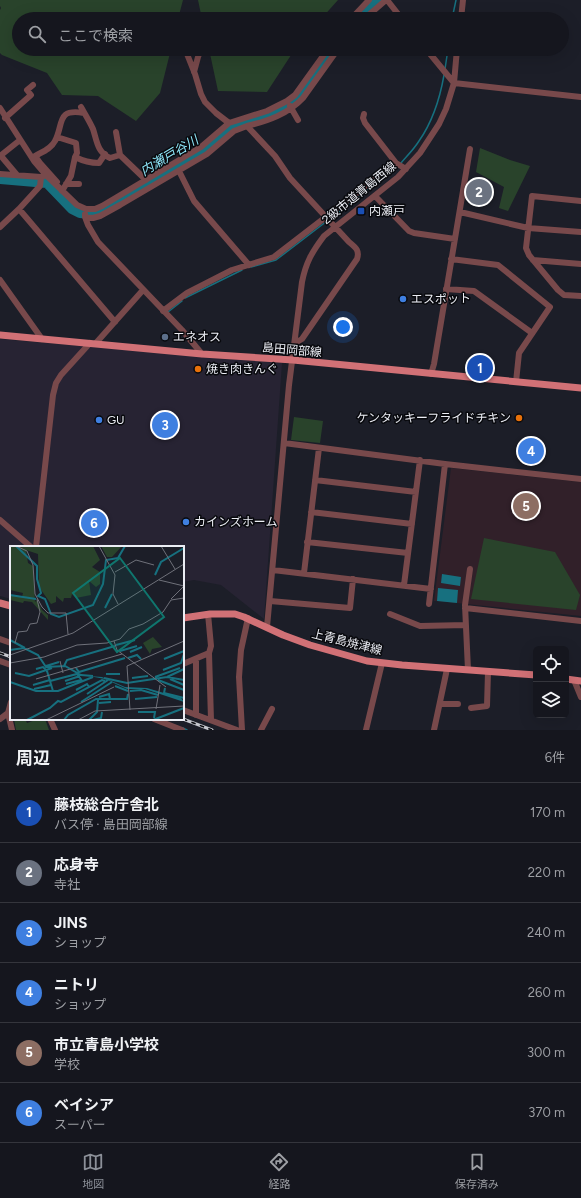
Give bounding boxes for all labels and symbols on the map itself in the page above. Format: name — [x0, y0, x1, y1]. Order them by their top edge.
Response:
water label: 内瀬戸谷川 — [138, 131, 203, 179]
street label: 2級市道青島西線 — [319, 159, 399, 227]
pin: 2 — [466, 177, 492, 207]
place label: 内瀬戸 — [369, 204, 405, 218]
marker: 内瀬戸 — [356, 206, 366, 216]
place label: エスポット — [411, 292, 471, 306]
marker: エスポット — [398, 294, 408, 304]
your location — [333, 317, 353, 337]
place label: エネオス — [173, 330, 221, 344]
marker: エネオス — [160, 332, 170, 342]
street label: 島田岡部線 — [261, 340, 323, 360]
pin: 1 — [467, 353, 493, 383]
place label: 焼き肉きんぐ — [206, 362, 278, 376]
marker: 焼き肉きんぐ — [193, 364, 203, 374]
pin: 3 — [152, 410, 178, 440]
place label: ケンタッキーフライドチキン — [356, 411, 511, 425]
place label: GU — [107, 413, 125, 427]
marker: ケンタッキーフライドチキン — [514, 413, 524, 423]
marker: GU — [94, 415, 104, 425]
pin: 4 — [518, 436, 544, 466]
pin: 5 — [513, 491, 539, 521]
pin: 6 — [81, 508, 107, 538]
place label: カインズホーム — [194, 515, 277, 529]
marker: カインズホーム — [181, 517, 191, 527]
inset map — [10, 546, 184, 720]
street label: 上青島焼津線 — [310, 626, 384, 658]

